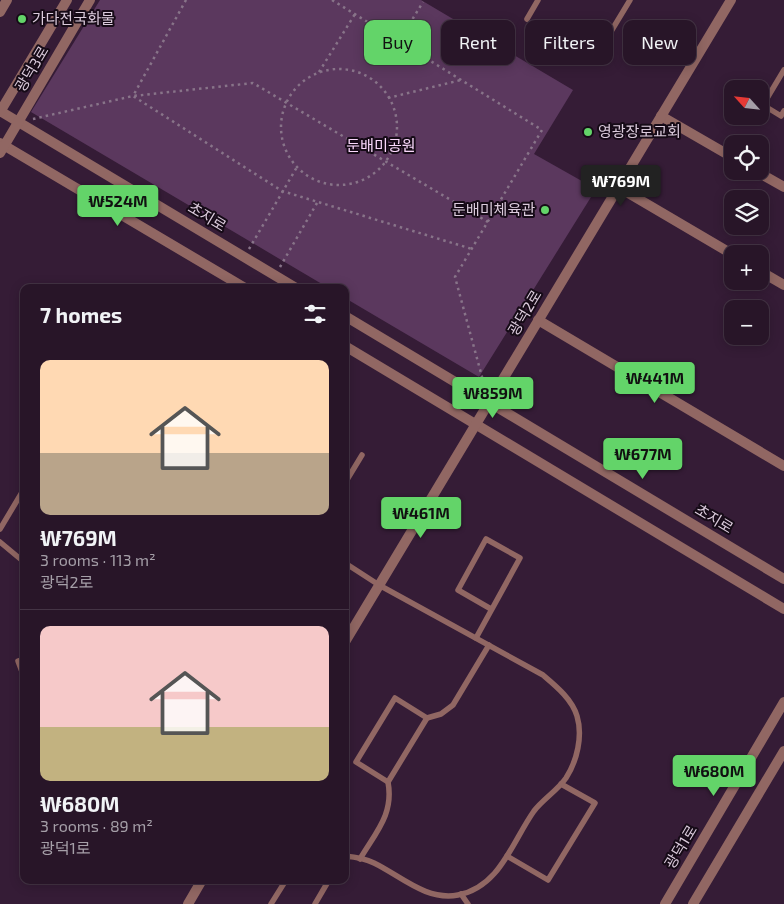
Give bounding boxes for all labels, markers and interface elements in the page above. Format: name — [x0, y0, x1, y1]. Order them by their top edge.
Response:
place label: 가다전국화물 — [32, 9, 115, 27]
marker: 가다전국화물 — [16, 13, 28, 25]
chip: Buy — [364, 20, 431, 65]
chip: Rent — [441, 20, 515, 65]
chip: Filters — [525, 20, 613, 65]
chip: New — [623, 20, 696, 65]
street label: 광덕3로 — [11, 43, 52, 94]
north arrow — [724, 80, 769, 125]
map controls — [724, 80, 769, 345]
place label: 영광장로교회 — [598, 122, 681, 140]
marker: 영광장로교회 — [582, 126, 594, 138]
button: locate — [724, 135, 769, 180]
park label: 둔배미공원 — [346, 136, 416, 154]
pin: ₩769M — [586, 164, 656, 207]
text: ₩769M — [592, 171, 650, 190]
pin: ₩524M — [83, 184, 153, 227]
button: layers — [724, 190, 769, 235]
text: ₩524M — [88, 191, 148, 210]
street label: 초지로 — [185, 198, 230, 235]
place label: 둔배미체육관 — [452, 200, 535, 218]
marker: 둔배미체육관 — [539, 204, 551, 216]
button: + — [724, 245, 769, 290]
street label: 광덕2로 — [504, 286, 545, 338]
icon: filters — [301, 300, 329, 328]
button: − — [724, 300, 769, 345]
text: 7 homes — [40, 302, 122, 327]
pin: ₩441M — [620, 362, 690, 404]
text: ₩441M — [626, 368, 684, 387]
pin: ₩859M — [458, 376, 528, 419]
text: ₩859M — [463, 383, 523, 402]
icon: home — [140, 393, 230, 483]
pin: ₩677M — [608, 438, 678, 480]
text: ₩677M — [614, 444, 672, 463]
pin: ₩461M — [386, 496, 456, 539]
street label: 초지로 — [692, 500, 737, 537]
text: ₩461M — [392, 503, 450, 522]
text: ₩769M — [40, 525, 117, 550]
text: 3 rooms · 113 m² — [40, 550, 156, 569]
text: 광덕2로 — [40, 572, 93, 591]
icon: home — [140, 658, 230, 748]
pin: ₩680M — [679, 754, 749, 797]
text: ₩680M — [684, 761, 744, 780]
text: ₩680M — [40, 791, 120, 816]
text: 3 rooms · 89 m² — [40, 816, 153, 835]
street label: 광덕1로 — [660, 822, 700, 871]
text: 광덕1로 — [40, 838, 91, 857]

